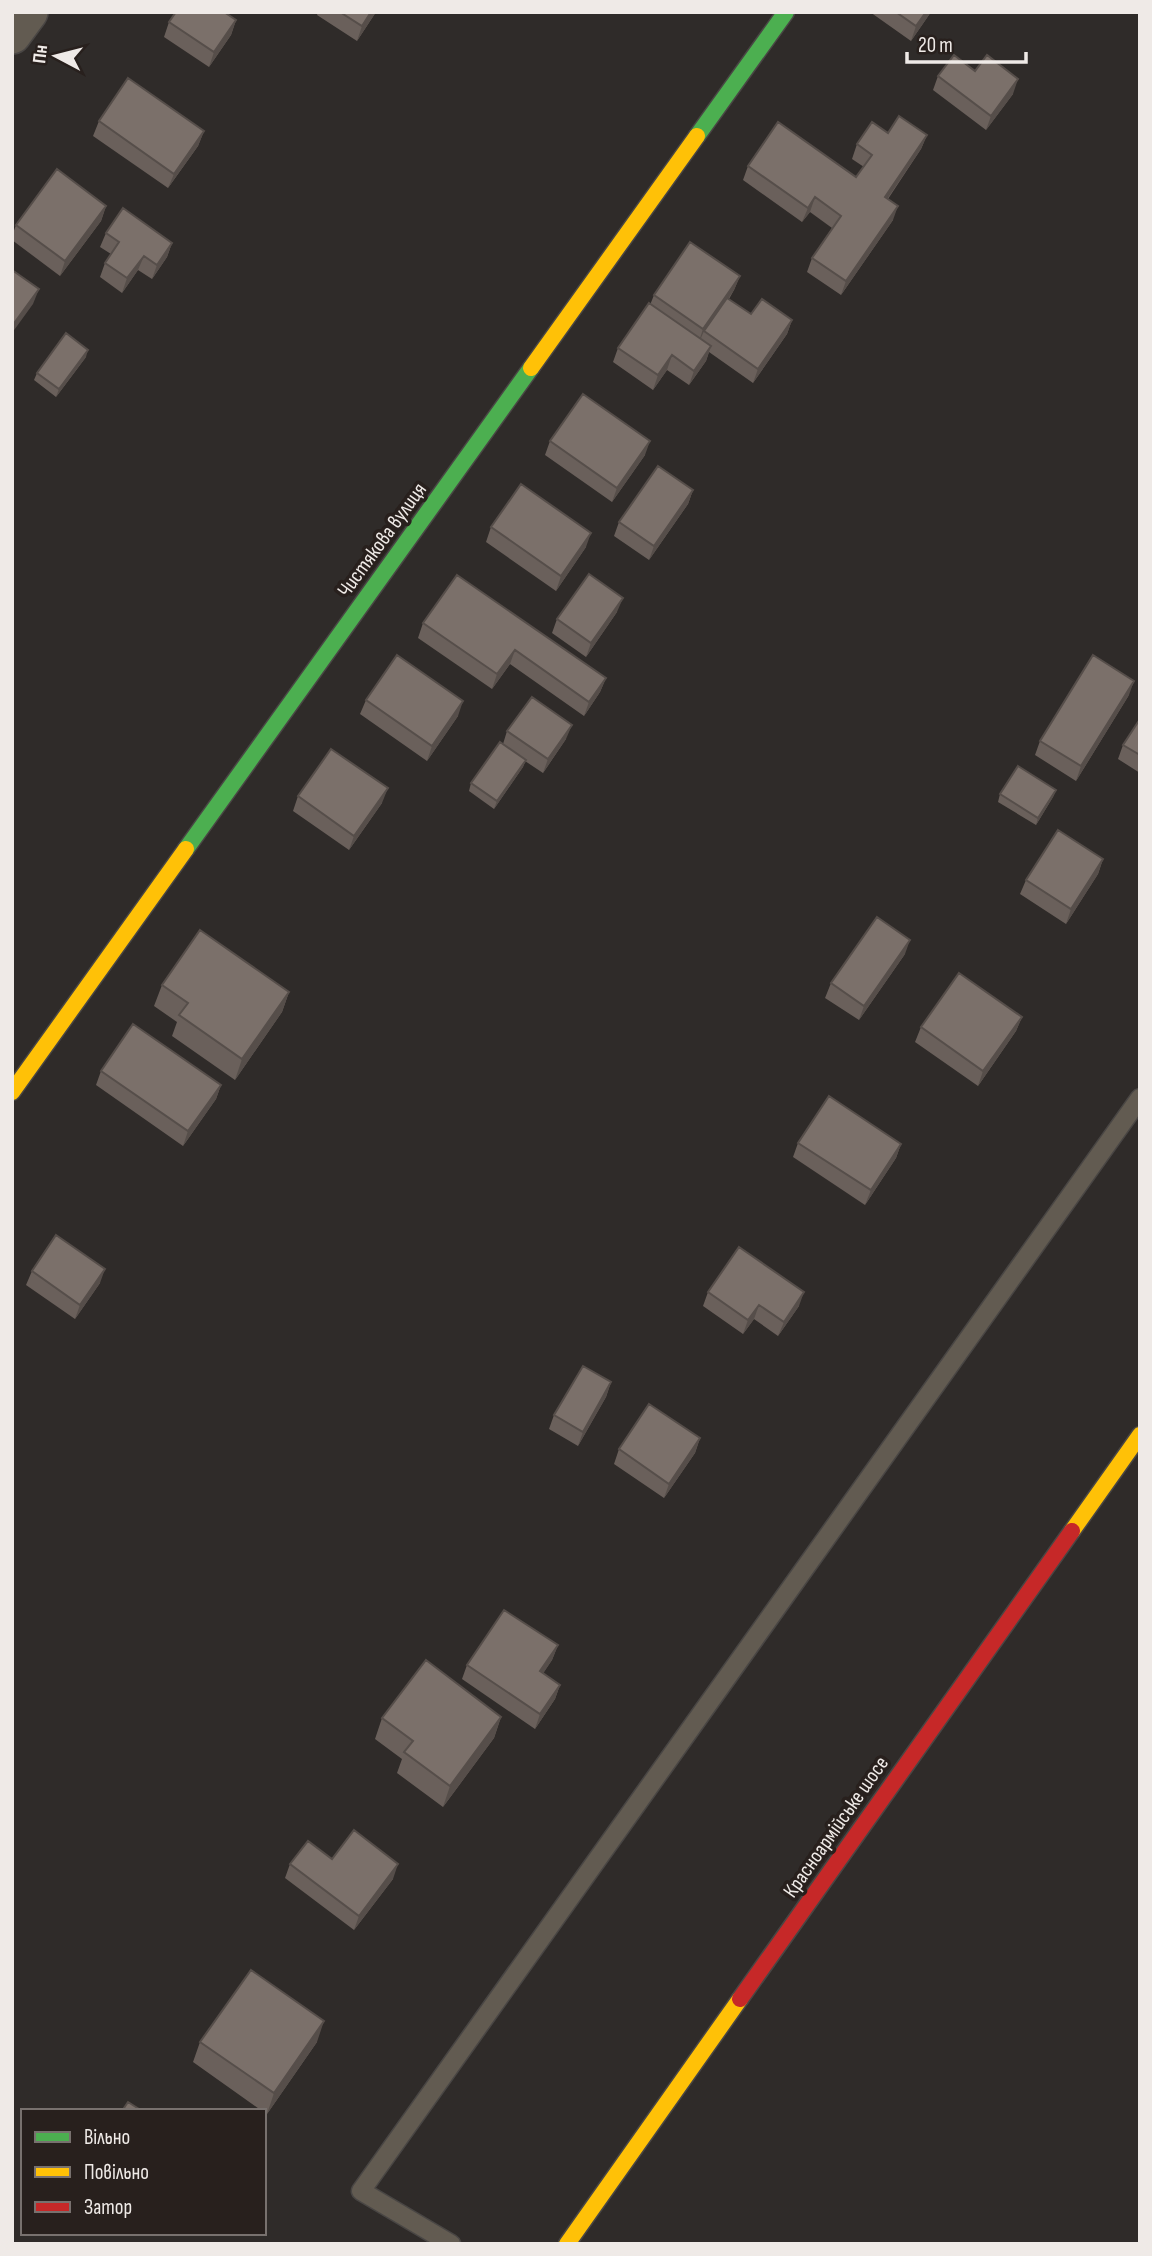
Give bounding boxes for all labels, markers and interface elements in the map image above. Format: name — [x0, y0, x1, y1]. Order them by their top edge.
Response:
north arrow — [21, 21, 91, 91]
scale bar — [907, 21, 1026, 65]
text: 20 m — [918, 33, 953, 58]
text: Пн — [28, 44, 53, 65]
street label: Чистякова вулиця — [332, 478, 432, 602]
street label: Красноармійське шосе — [778, 1752, 894, 1902]
legend — [21, 2109, 266, 2235]
text: Вільно — [84, 2125, 130, 2150]
text: Повільно — [84, 2160, 149, 2185]
text: Затор — [84, 2195, 132, 2220]

